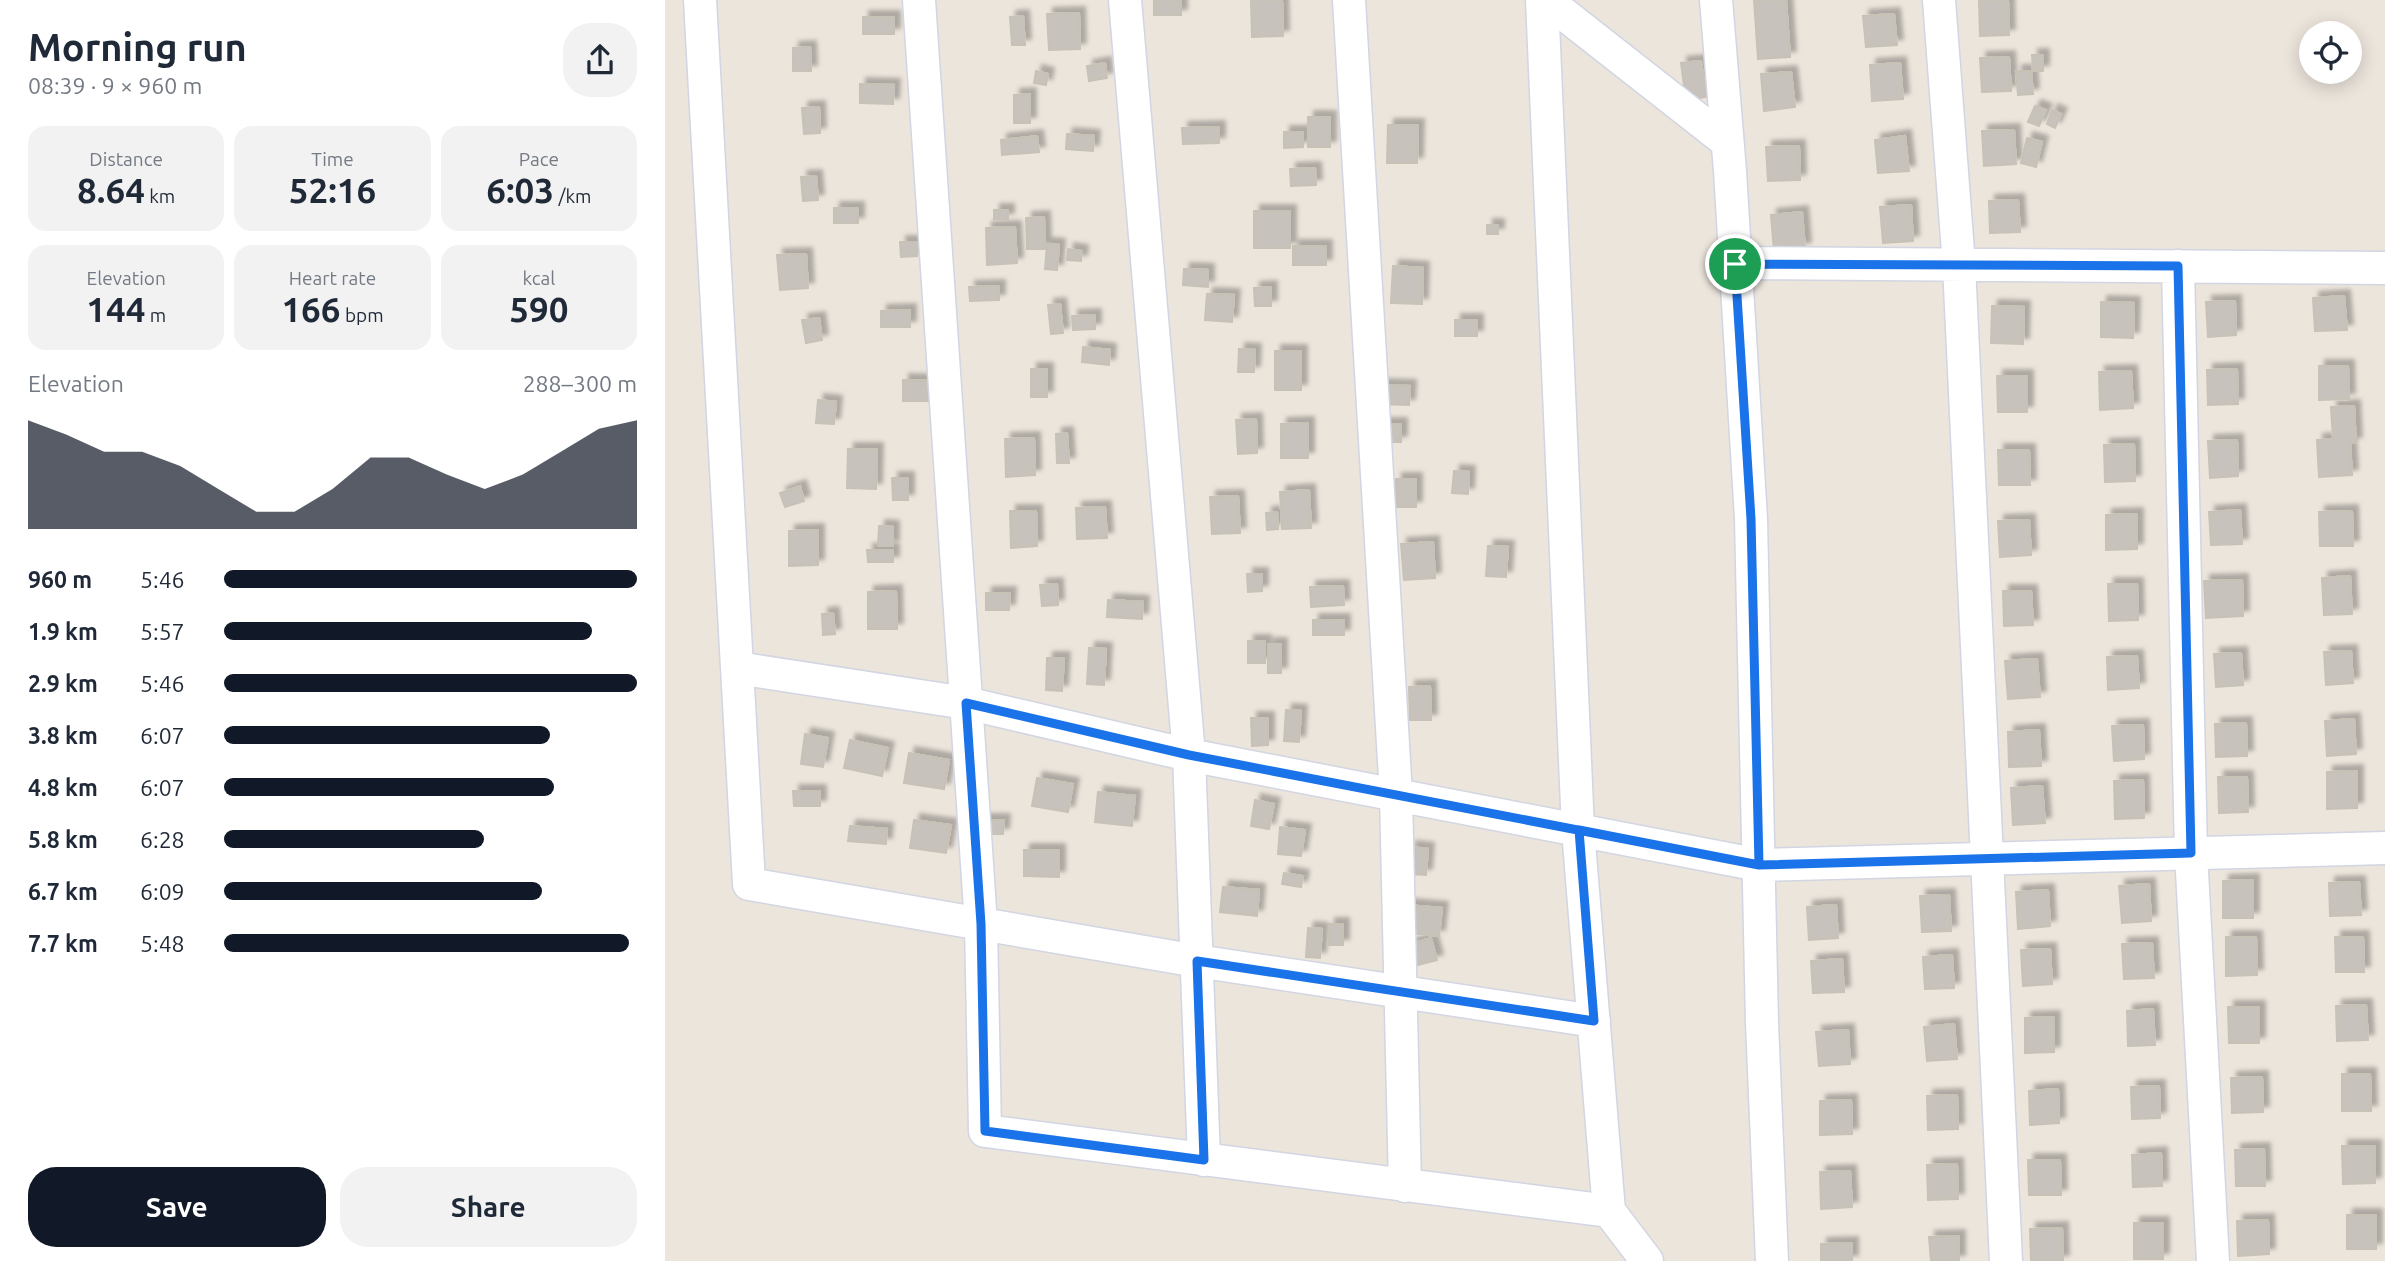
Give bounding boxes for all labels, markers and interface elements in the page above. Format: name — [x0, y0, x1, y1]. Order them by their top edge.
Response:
map controls — [2299, 21, 2362, 84]
button: locate — [2299, 21, 2362, 84]
button: share — [563, 23, 637, 97]
text: Morning run — [28, 26, 247, 68]
text: 08:39 · 9 × 960 m — [28, 73, 202, 98]
text: Distance — [89, 148, 163, 170]
text: Time — [311, 148, 354, 170]
text: Pace — [519, 148, 559, 170]
text: 8.64 — [77, 170, 145, 210]
text: 52:16 — [289, 170, 376, 210]
text: 6:03 — [486, 170, 554, 210]
text: km — [145, 185, 175, 207]
text: /km — [554, 185, 591, 207]
pin — [1705, 234, 1765, 294]
icon: arrive — [1716, 245, 1754, 283]
text: Elevation — [87, 267, 166, 289]
text: Heart rate — [289, 267, 376, 289]
text: kcal — [522, 267, 555, 289]
text: 144 — [86, 289, 145, 329]
text: 166 — [281, 289, 341, 329]
text: 590 — [509, 289, 568, 329]
text: m — [145, 304, 166, 326]
text: bpm — [341, 304, 384, 326]
text: Elevation — [28, 371, 124, 396]
text: 288–300 m — [523, 371, 637, 396]
text: 960 m — [28, 567, 92, 592]
text: 5:46 — [140, 567, 185, 592]
text: 1.9 km — [28, 619, 98, 644]
text: 5:57 — [140, 619, 185, 644]
text: 2.9 km — [28, 671, 98, 696]
text: 5:46 — [140, 671, 185, 696]
text: 3.8 km — [28, 723, 98, 748]
text: 6:07 — [140, 723, 185, 748]
text: 4.8 km — [28, 775, 98, 800]
text: 6:07 — [140, 775, 185, 800]
text: 5.8 km — [28, 827, 98, 852]
text: 6:28 — [140, 827, 185, 852]
text: 6.7 km — [28, 879, 98, 904]
text: 6:09 — [140, 879, 185, 904]
text: 7.7 km — [28, 931, 98, 956]
text: 5:48 — [140, 931, 185, 956]
button: Save — [28, 1167, 326, 1247]
button: Share — [340, 1167, 637, 1247]

